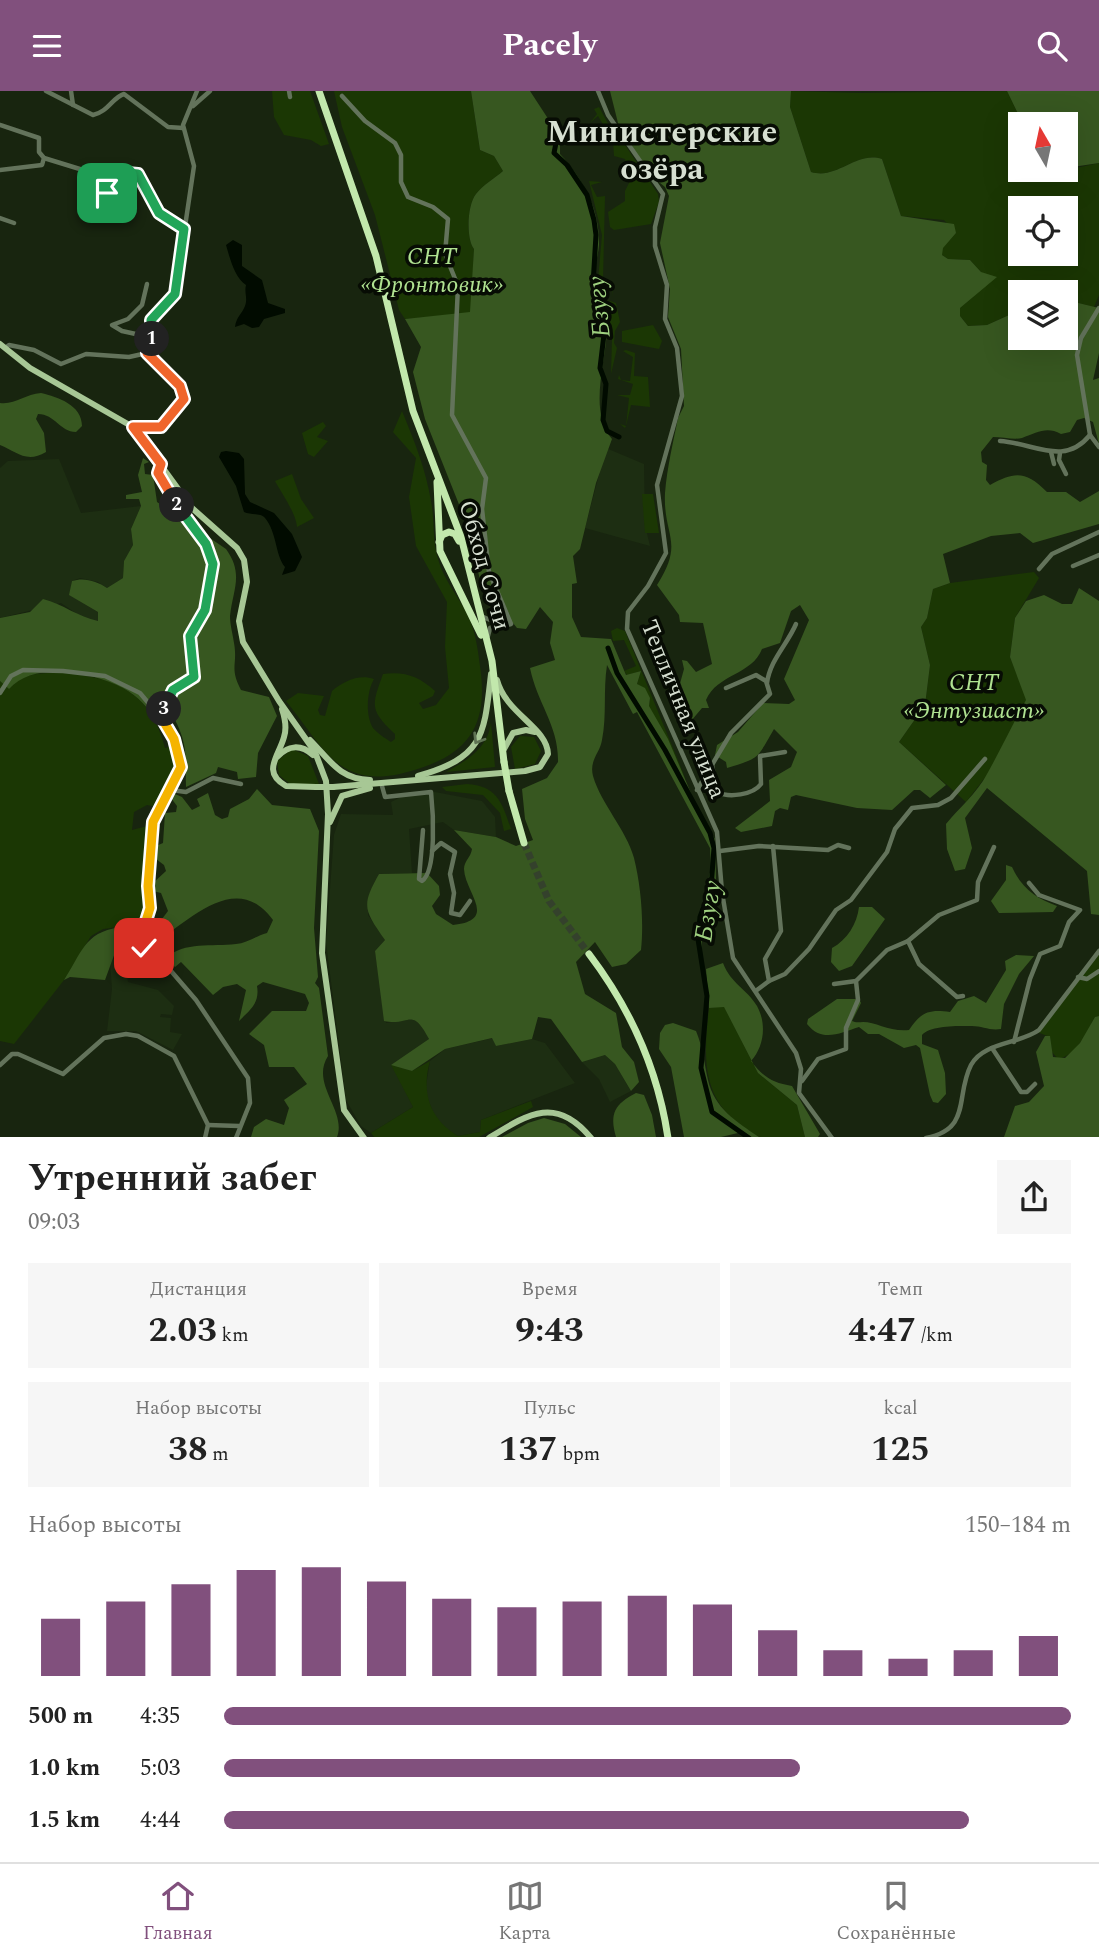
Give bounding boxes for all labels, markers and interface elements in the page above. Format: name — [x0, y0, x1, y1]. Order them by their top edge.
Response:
text: Pacely — [502, 21, 597, 70]
icon: menu — [28, 27, 66, 65]
icon: search — [1033, 27, 1071, 65]
district label: Министерские озёра — [547, 108, 777, 194]
north arrow — [1008, 112, 1078, 182]
map controls — [1008, 112, 1078, 350]
pin — [77, 163, 137, 223]
icon: arrive — [88, 174, 126, 212]
button: locate — [1008, 196, 1078, 266]
park label: СНТ «Фронтовик» — [361, 239, 503, 303]
water label: Бзугу — [576, 274, 622, 339]
button: layers — [1008, 280, 1078, 350]
pin: 1 — [134, 321, 170, 357]
text: 1 — [146, 324, 157, 353]
pin: 2 — [160, 487, 194, 523]
text: 2 — [171, 490, 182, 519]
street label: Обход Сочи — [448, 496, 520, 634]
street label: Тепличная улица — [631, 614, 735, 805]
park label: СНТ «Энтузиаст» — [904, 665, 1044, 729]
pin: 3 — [146, 691, 182, 727]
text: 3 — [158, 694, 169, 723]
one-way arrow — [473, 731, 486, 744]
water label: Бзугу — [683, 877, 733, 945]
pin — [114, 918, 174, 978]
icon: check — [125, 929, 163, 967]
text: Утренний забег — [28, 1150, 317, 1208]
button: share — [997, 1160, 1071, 1234]
text: 09:03 — [28, 1205, 80, 1240]
text: Дистанция — [150, 1275, 247, 1304]
text: Время — [521, 1275, 578, 1304]
text: Темп — [878, 1275, 923, 1304]
text: 2.03 — [149, 1304, 217, 1357]
text: 9:43 — [515, 1304, 584, 1357]
text: 4:47 — [848, 1304, 916, 1357]
text: km — [217, 1321, 249, 1350]
text: /km — [916, 1321, 953, 1350]
text: Набор высоты — [135, 1394, 262, 1423]
text: Пульс — [523, 1394, 576, 1423]
text: kcal — [883, 1394, 918, 1423]
text: 38 — [168, 1423, 208, 1476]
text: 137 — [499, 1423, 558, 1476]
text: 125 — [871, 1423, 930, 1476]
text: m — [208, 1440, 229, 1469]
text: bpm — [558, 1440, 600, 1469]
text: Набор высоты — [28, 1508, 182, 1543]
text: 150–184 m — [965, 1508, 1071, 1543]
text: 500 m — [28, 1699, 93, 1734]
text: 4:35 — [140, 1699, 180, 1734]
text: 1.0 km — [28, 1751, 100, 1786]
text: 5:03 — [140, 1751, 180, 1786]
text: 1.5 km — [28, 1803, 100, 1838]
text: 4:44 — [140, 1803, 180, 1838]
tab: Главная — [143, 1877, 213, 1948]
tab: Карта — [499, 1877, 551, 1948]
tab: Сохранённые — [836, 1877, 956, 1948]

